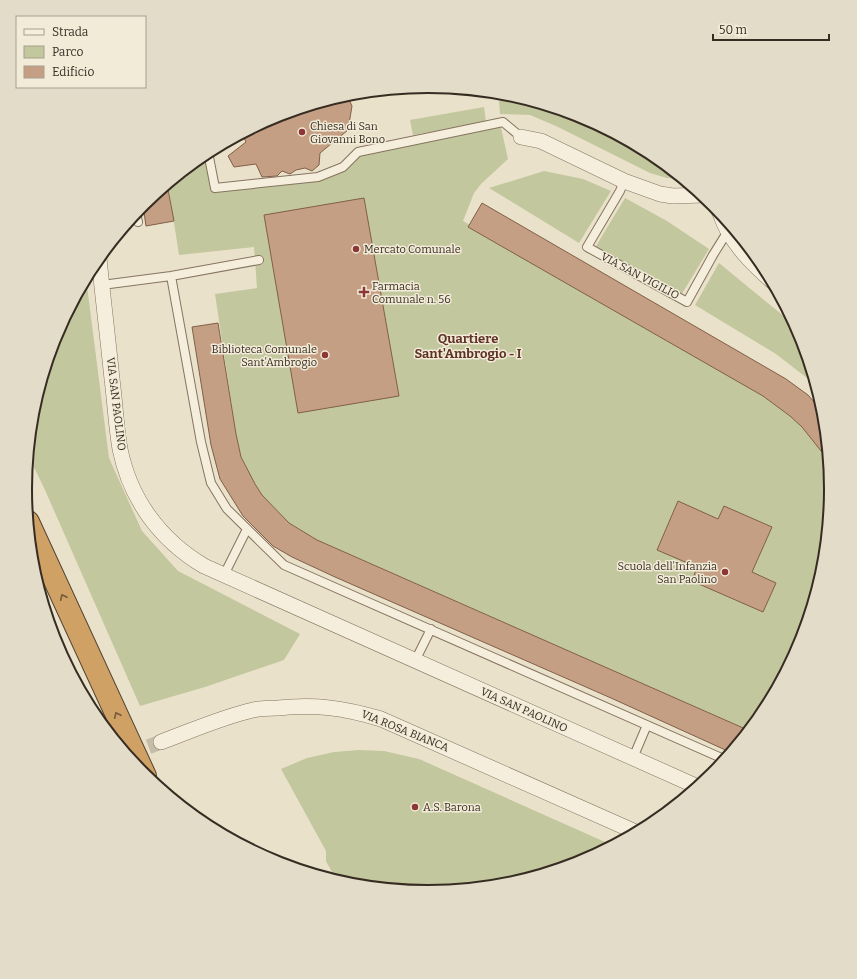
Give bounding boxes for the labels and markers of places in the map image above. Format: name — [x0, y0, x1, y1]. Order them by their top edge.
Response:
place label: Chiesa di San Giovanni Bono — [310, 120, 385, 146]
marker: Chiesa di San Giovanni Bono — [297, 127, 307, 137]
place label: Mercato Comunale — [364, 243, 461, 256]
marker: Mercato Comunale — [351, 244, 361, 254]
place label: Farmacia Comunale n. 56 — [372, 280, 451, 306]
marker: Farmacia Comunale n. 56 — [359, 287, 369, 297]
place label: Biblioteca Comunale Sant'Ambrogio — [212, 343, 317, 369]
marker: Biblioteca Comunale Sant'Ambrogio — [320, 350, 330, 360]
place label: Scuola dell'Infanzia San Paolino — [617, 560, 717, 586]
marker: Scuola dell'Infanzia San Paolino — [720, 567, 730, 577]
place label: A.S. Barona — [423, 801, 481, 814]
marker: A.S. Barona — [410, 802, 420, 812]

